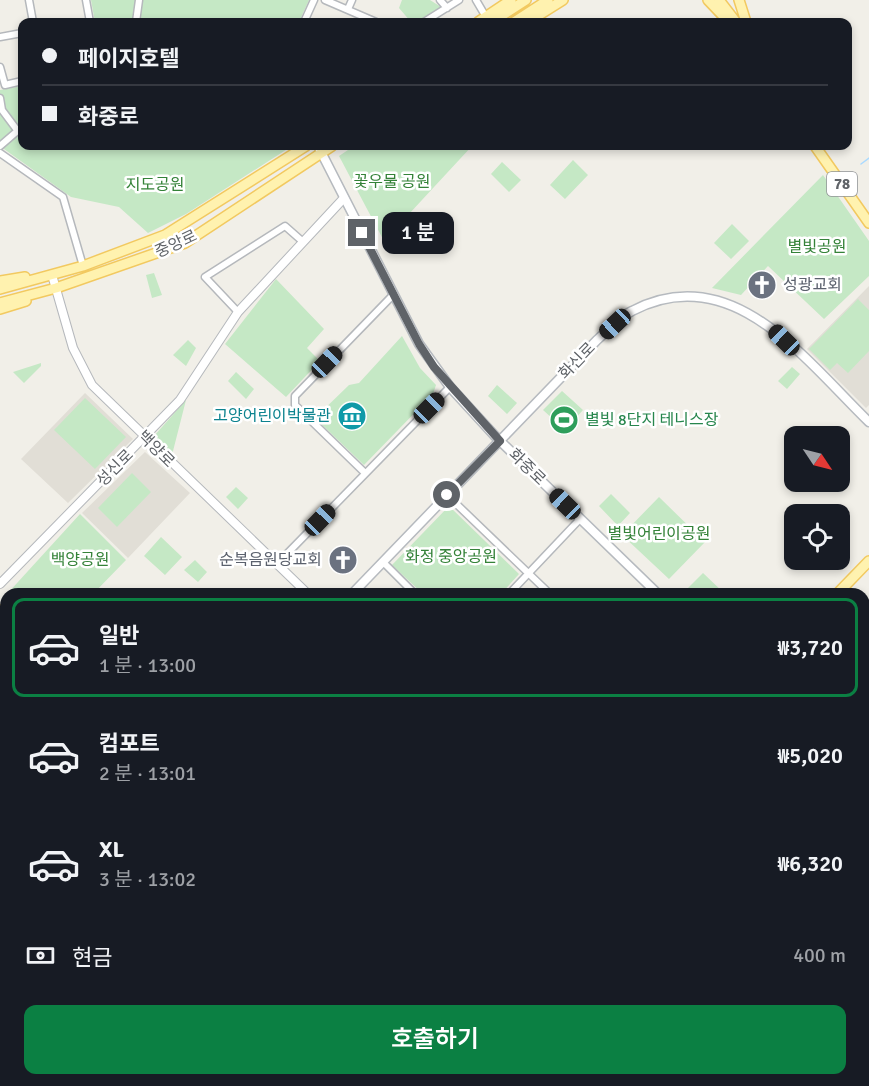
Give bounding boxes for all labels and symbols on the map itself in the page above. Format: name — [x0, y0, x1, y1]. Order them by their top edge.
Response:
park label: 꽃우물 공원 — [353, 172, 431, 192]
road number: 78 — [827, 172, 857, 196]
park label: 지도공원 — [126, 175, 184, 195]
callout: 1 분 — [383, 212, 455, 254]
route end — [348, 219, 375, 246]
street label: 중앙로 — [152, 225, 200, 262]
park label: 별빛공원 — [788, 237, 846, 257]
church icon: 성광교회 — [746, 269, 778, 301]
place label: 성광교회 — [783, 275, 842, 295]
car — [596, 305, 634, 343]
car — [765, 321, 803, 359]
street label: 화신로 — [554, 338, 600, 384]
car — [308, 343, 346, 381]
car — [410, 389, 448, 427]
museum icon: 고양어린이박물관 — [336, 400, 368, 432]
sports icon: 별빛 8단지 테니스장 — [548, 404, 580, 436]
place label: 고양어린이박물관 — [213, 406, 331, 426]
place label: 별빛 8단지 테니스장 — [585, 410, 719, 430]
street label: 백양로 — [133, 426, 179, 472]
north arrow — [784, 426, 850, 492]
street label: 화중로 — [504, 444, 550, 490]
street label: 성신로 — [92, 445, 138, 491]
route start — [433, 481, 460, 508]
car — [546, 485, 584, 523]
car — [301, 501, 339, 539]
park label: 별빛어린이공원 — [607, 524, 711, 544]
church icon: 순복음원당교회 — [327, 544, 359, 576]
park label: 화정 중앙공원 — [405, 547, 497, 567]
park label: 백양공원 — [51, 550, 109, 570]
place label: 순복음원당교회 — [219, 550, 322, 570]

